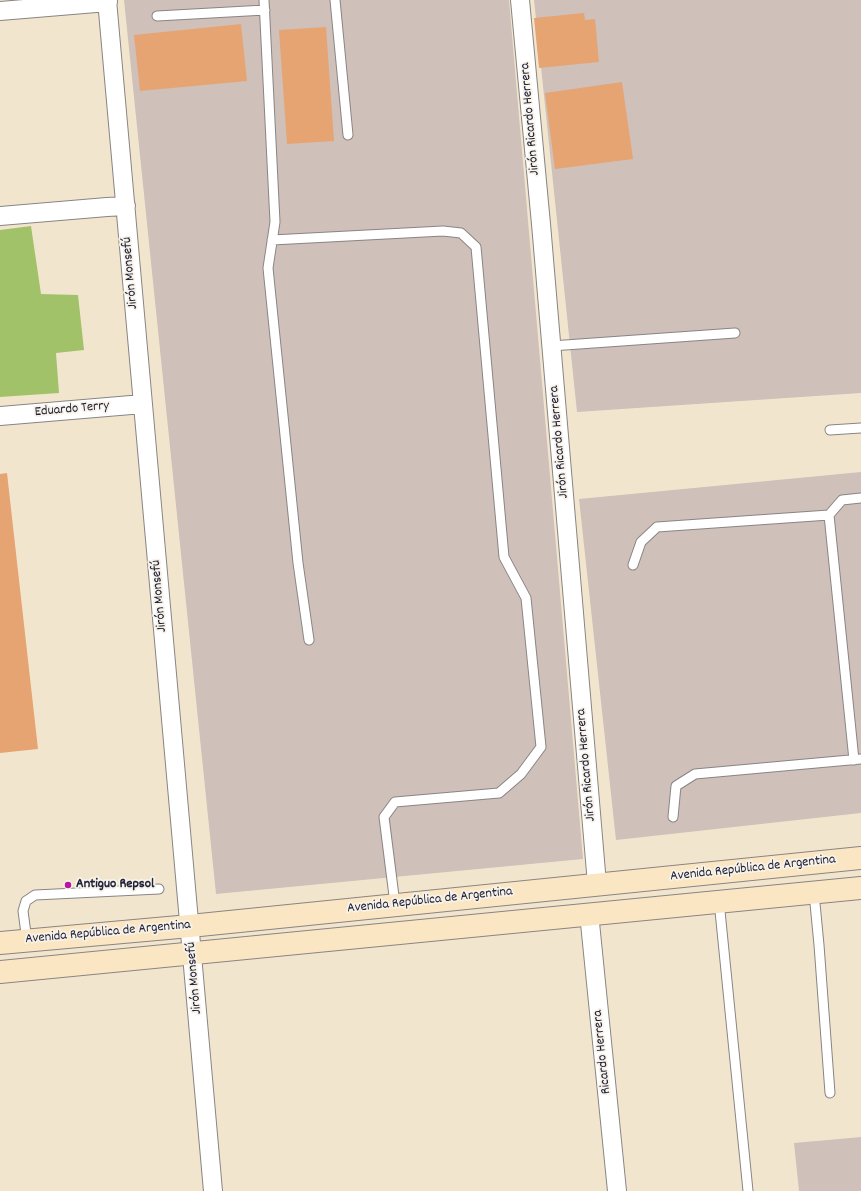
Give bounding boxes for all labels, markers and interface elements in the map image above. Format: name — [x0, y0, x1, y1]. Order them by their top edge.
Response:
street label: Jirón Ricardo Herrera — [518, 62, 544, 176]
street label: Jirón Monsefú — [119, 236, 143, 310]
street label: Jirón Ricardo Herrera — [547, 385, 573, 499]
street label: Eduardo Terry — [34, 398, 110, 422]
street label: Jirón Monsefú — [148, 559, 172, 633]
street label: Jirón Ricardo Herrera — [574, 708, 600, 822]
street label: Avenida República de Argentina — [670, 852, 836, 886]
place label: Antiguo Repsol — [76, 877, 154, 893]
marker: Antiguo Repsol — [63, 880, 73, 890]
street label: Avenida República de Argentina — [347, 884, 513, 918]
street label: Avenida República de Argentina — [25, 917, 191, 949]
street label: Jirón Monsefú — [183, 941, 207, 1015]
street label: Ricardo Herrera — [590, 1009, 616, 1095]

